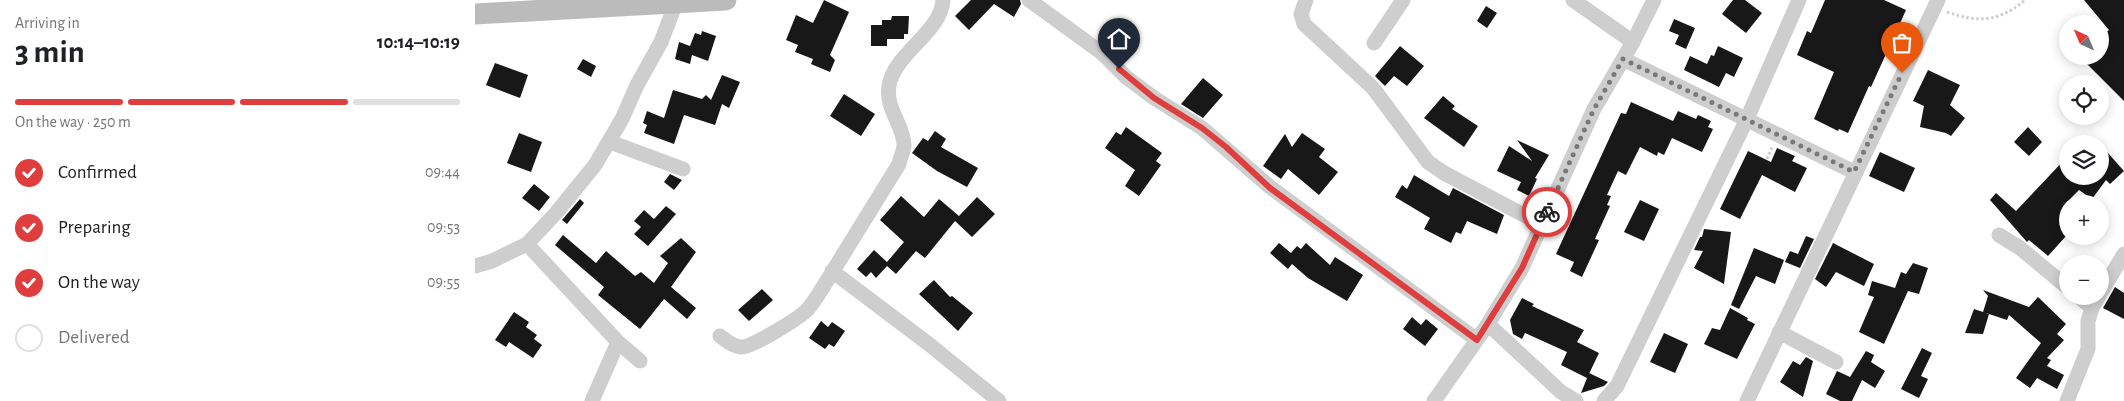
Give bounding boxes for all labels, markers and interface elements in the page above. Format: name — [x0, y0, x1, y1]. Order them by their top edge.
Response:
text: Arriving in — [15, 15, 80, 31]
north arrow — [2059, 15, 2109, 65]
map controls — [2059, 15, 2109, 305]
pin — [1098, 18, 1140, 69]
pin — [1881, 22, 1923, 73]
icon: home — [1105, 25, 1133, 53]
icon: bag — [1888, 29, 1916, 57]
text: 10:14–10:19 — [377, 33, 460, 52]
text: 3 min — [15, 36, 85, 68]
button: locate — [2059, 75, 2109, 125]
text: On the way · 250 m — [15, 114, 131, 130]
button: layers — [2059, 135, 2109, 185]
icon: check — [15, 159, 43, 187]
text: Confirmed — [58, 163, 137, 182]
text: 09:44 — [425, 164, 460, 180]
courier — [1522, 187, 1572, 237]
button: + — [2059, 195, 2109, 245]
icon: bike — [1533, 198, 1561, 226]
icon: check — [15, 214, 43, 242]
text: Preparing — [58, 218, 131, 237]
text: 09:53 — [427, 219, 460, 235]
button: − — [2059, 255, 2109, 305]
icon: check — [15, 269, 43, 297]
text: On the way — [58, 273, 140, 292]
text: 09:55 — [427, 274, 460, 290]
text: Delivered — [58, 328, 130, 347]

